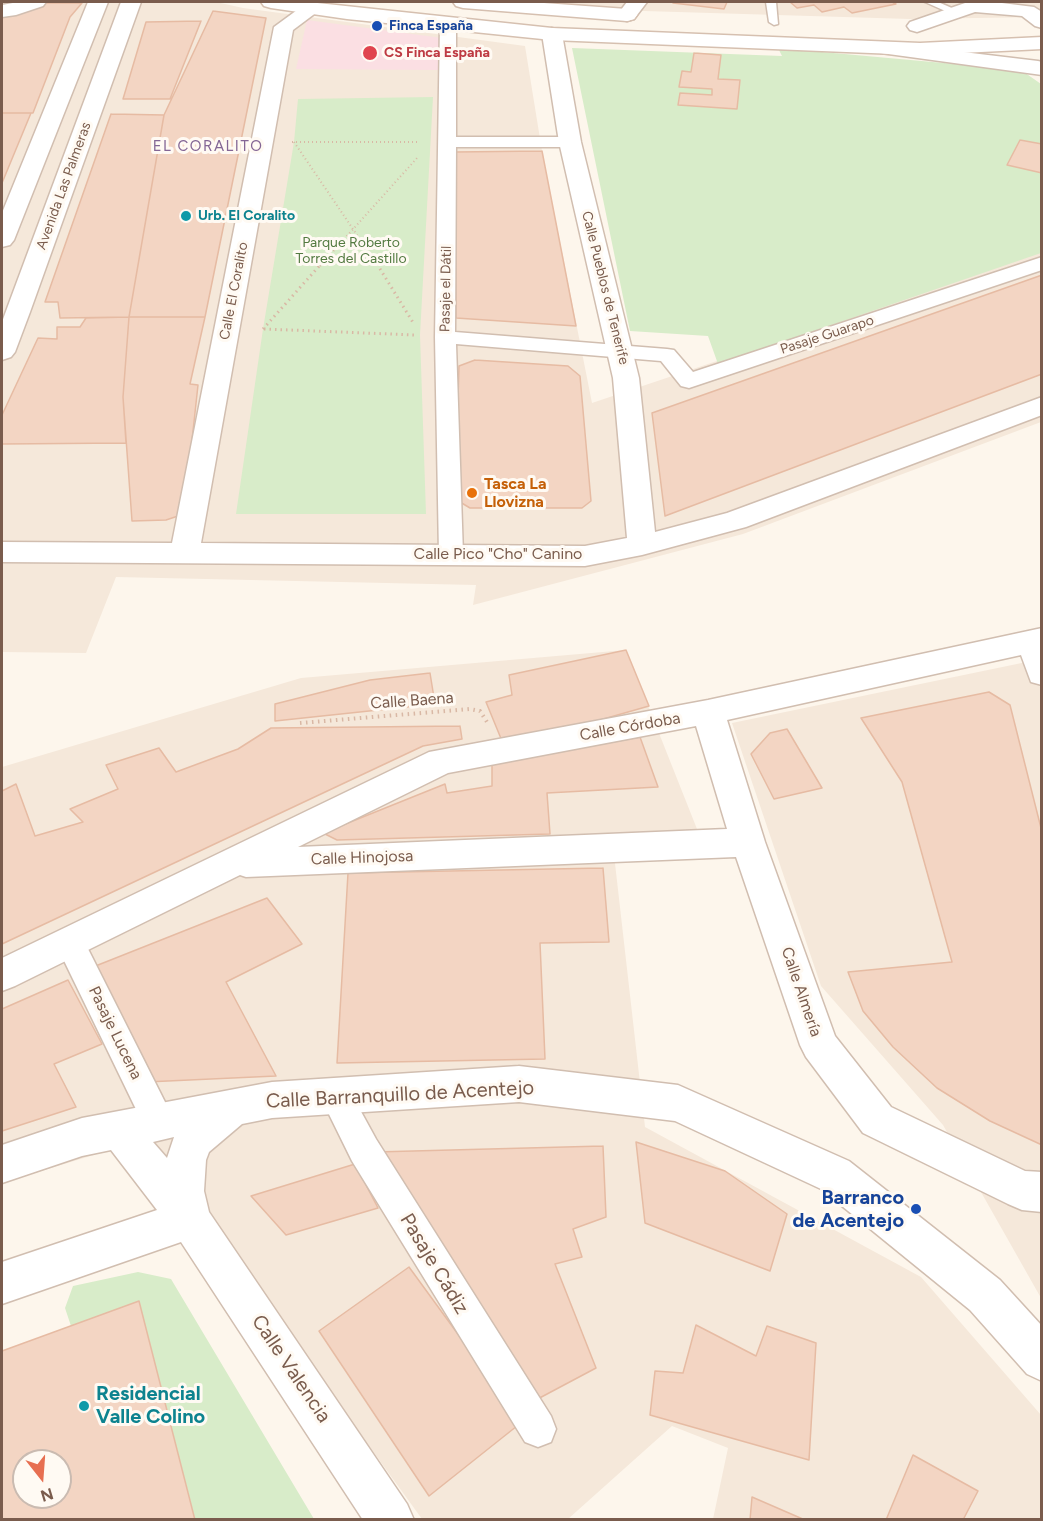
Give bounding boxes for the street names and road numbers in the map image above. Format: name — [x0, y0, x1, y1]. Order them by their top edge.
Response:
street label: Avenida Las Palmeras — [33, 120, 95, 252]
street label: Calle Pueblos de Tenerife — [578, 210, 632, 366]
street label: Calle El Coralito — [216, 241, 252, 341]
street label: Pasaje el Dátil — [437, 246, 455, 332]
street label: Pasaje Guarapo — [778, 312, 876, 358]
street label: Calle Pico "Cho" Canino — [414, 544, 582, 564]
street label: Calle Baena — [370, 689, 454, 713]
street label: Calle Córdoba — [578, 709, 682, 745]
street label: Calle Hinojosa — [310, 847, 414, 869]
street label: Calle Almería — [777, 945, 825, 1039]
street label: Pasaje Lucena — [84, 983, 146, 1083]
street label: Calle Barranquillo de Acentejo — [265, 1076, 535, 1114]
street label: Pasaje Cádiz — [395, 1209, 473, 1319]
street label: Calle Valencia — [246, 1311, 336, 1427]

